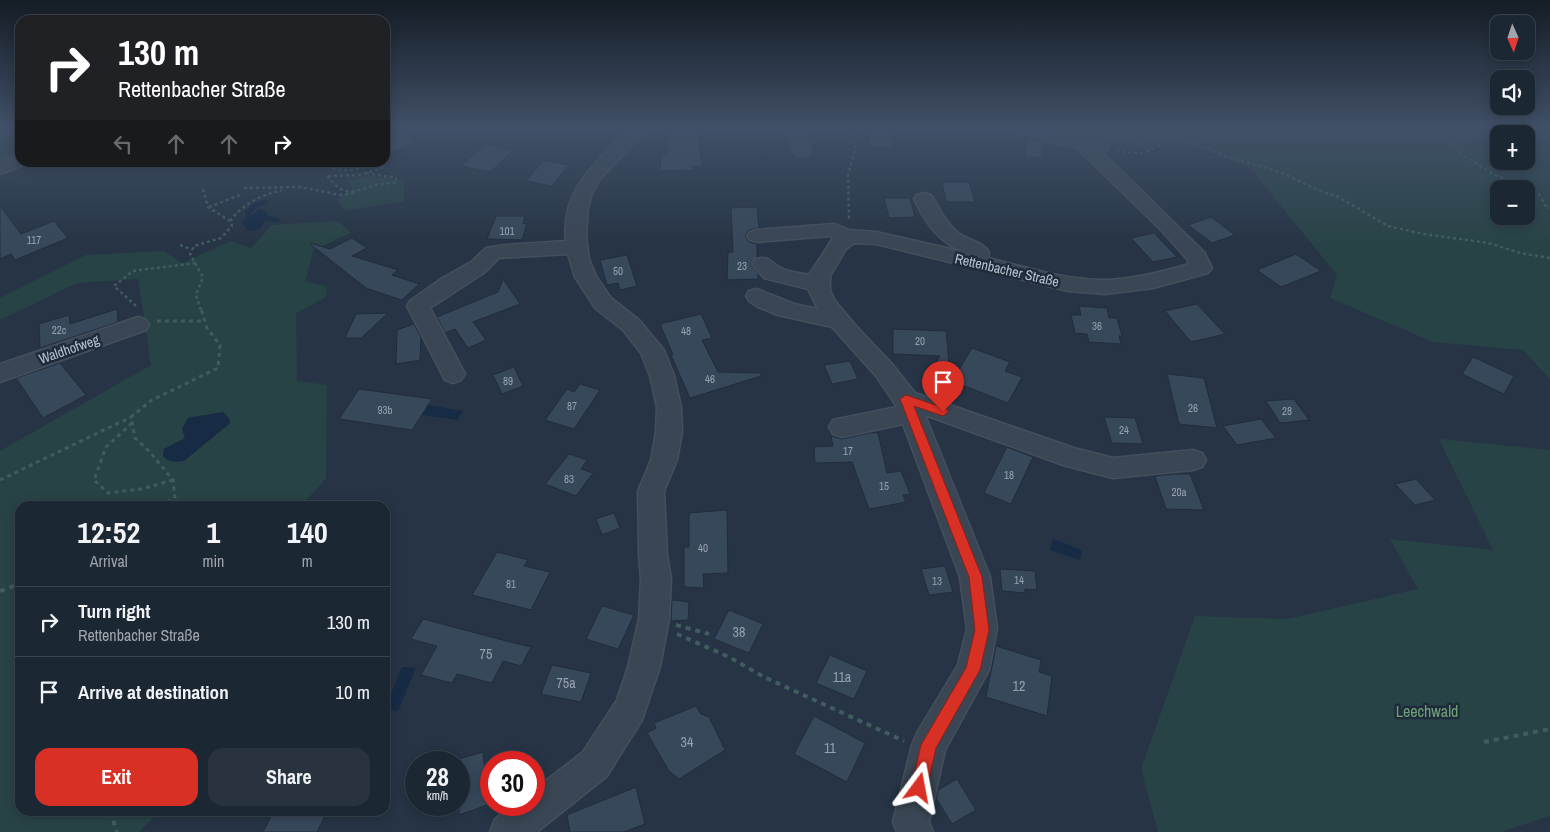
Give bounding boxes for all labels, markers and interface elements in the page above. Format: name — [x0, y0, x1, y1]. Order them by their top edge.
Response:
north arrow — [1490, 15, 1535, 60]
map controls — [1490, 15, 1535, 225]
text: 130 m — [118, 29, 199, 76]
icon: right — [35, 35, 100, 100]
button: sound — [1490, 70, 1535, 115]
text: Rettenbacher Straße — [118, 74, 285, 104]
button: + — [1490, 125, 1535, 170]
icon: left — [109, 130, 137, 158]
icon: ahead — [162, 130, 190, 158]
icon: ahead — [215, 130, 243, 158]
icon: right — [268, 130, 296, 158]
button: − — [1490, 180, 1535, 225]
house number: 101 — [499, 224, 515, 238]
house number: 117 — [27, 233, 41, 247]
street label: Rettenbacher Straße — [953, 249, 1061, 291]
house number: 23 — [737, 259, 747, 273]
house number: 50 — [613, 264, 623, 278]
house number: 36 — [1092, 319, 1102, 333]
house number: 22c — [52, 323, 67, 337]
house number: 48 — [681, 324, 691, 338]
street label: Waldhofweg — [36, 330, 102, 368]
house number: 20 — [915, 334, 925, 348]
pin — [922, 361, 964, 412]
icon: arrive — [929, 368, 957, 396]
house number: 46 — [705, 372, 715, 386]
house number: 89 — [503, 374, 513, 388]
house number: 87 — [567, 399, 577, 413]
house number: 26 — [1188, 401, 1198, 415]
house number: 93b — [377, 403, 393, 417]
house number: 28 — [1282, 404, 1292, 418]
house number: 24 — [1119, 423, 1129, 437]
house number: 17 — [843, 444, 853, 458]
house number: 18 — [1004, 468, 1014, 482]
house number: 83 — [564, 472, 574, 486]
house number: 15 — [879, 479, 889, 493]
house number: 20a — [1171, 485, 1187, 499]
text: 12:52 — [77, 512, 140, 552]
text: 1 — [207, 512, 220, 552]
text: 140 — [287, 512, 328, 552]
house number: 40 — [698, 541, 708, 555]
text: Arrival — [90, 550, 128, 572]
text: min — [202, 550, 224, 572]
text: m — [302, 550, 313, 572]
house number: 14 — [1014, 573, 1024, 587]
house number: 13 — [932, 574, 942, 588]
house number: 81 — [506, 577, 516, 591]
text: Turn right — [78, 598, 150, 624]
icon: right — [35, 608, 63, 636]
text: 130 m — [327, 609, 370, 635]
house number: 38 — [733, 623, 745, 641]
text: Rettenbacher Straße — [78, 624, 200, 646]
house number: 75 — [480, 645, 492, 663]
house number: 11a — [833, 668, 852, 686]
house number: 75a — [556, 674, 576, 692]
house number: 12 — [1013, 677, 1025, 695]
icon: arrive — [35, 678, 63, 706]
text: Arrive at destination — [78, 679, 229, 705]
text: 10 m — [335, 679, 370, 705]
park label: Leechwald — [1396, 700, 1458, 722]
house number: 34 — [681, 733, 694, 751]
house number: 11 — [824, 739, 837, 757]
button: Exit — [35, 748, 198, 806]
button: Share — [208, 748, 370, 806]
speed limit sign: 30 — [480, 751, 545, 816]
text: 28 — [426, 760, 449, 794]
position arrow — [892, 761, 944, 813]
text: km/h — [427, 788, 448, 804]

